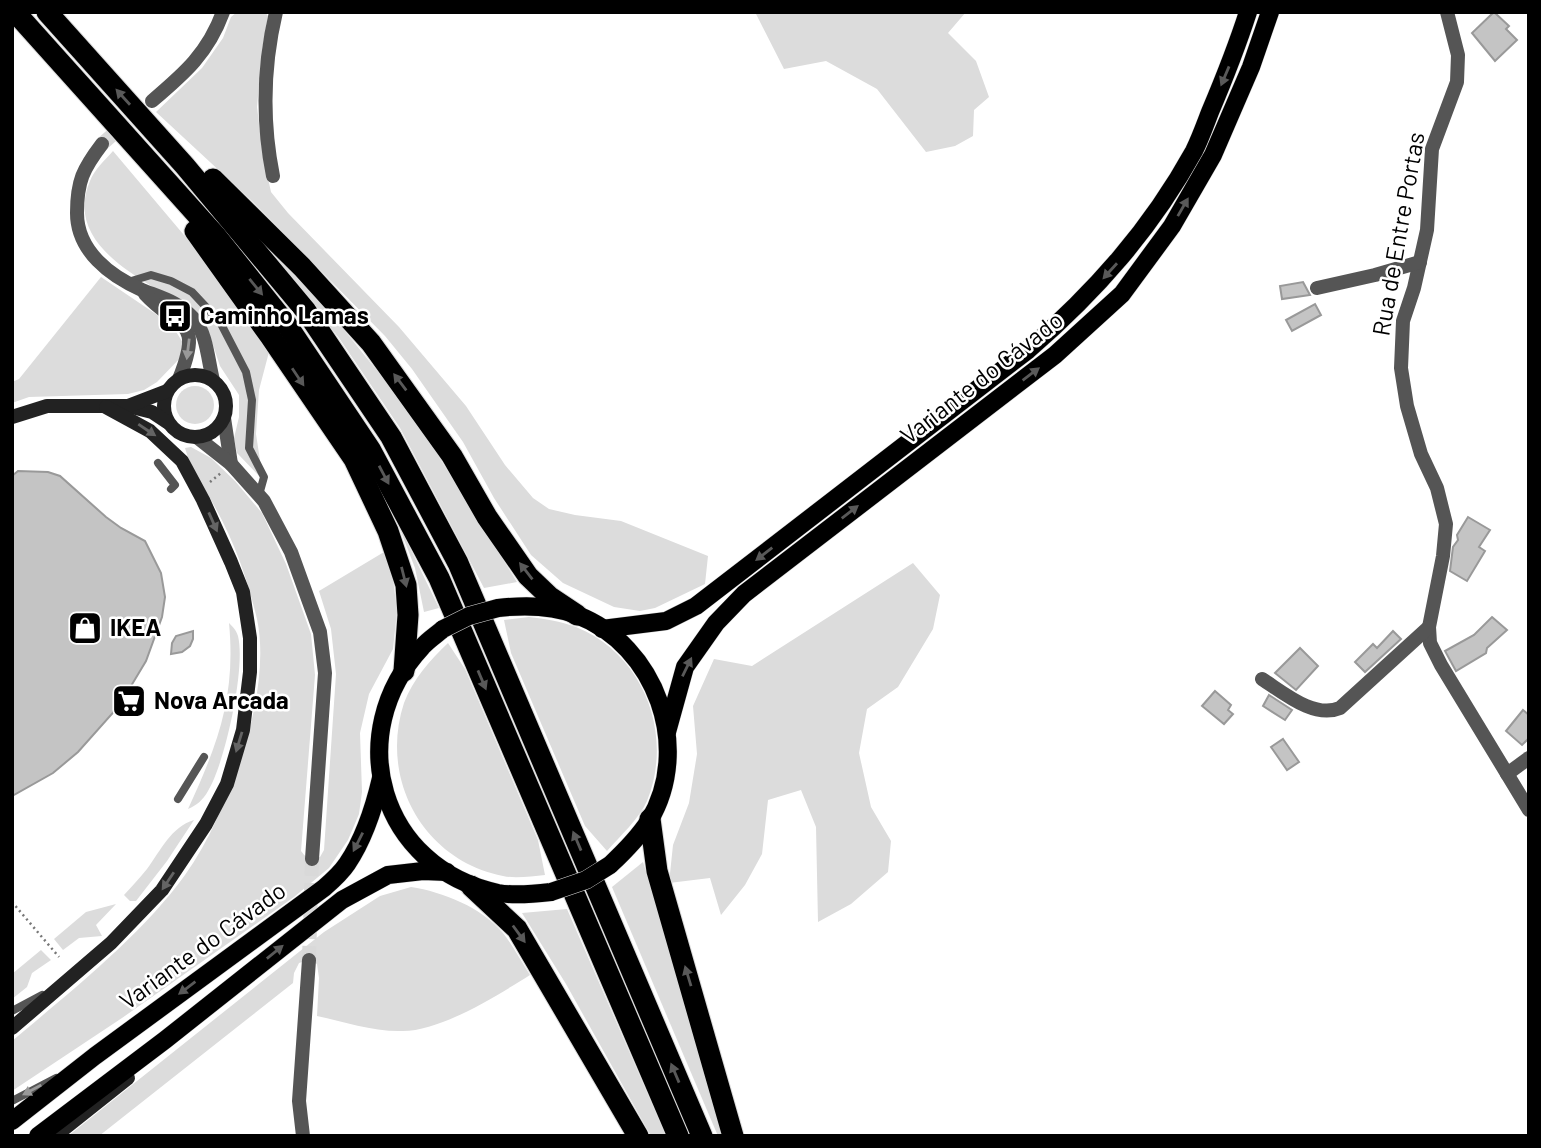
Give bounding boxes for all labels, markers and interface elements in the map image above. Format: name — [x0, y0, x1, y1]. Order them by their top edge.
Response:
one-way arrow — [1219, 66, 1230, 87]
one-way arrow — [116, 89, 132, 106]
street label: Rua de Entre Portas — [1365, 130, 1430, 338]
one-way arrow — [1177, 197, 1189, 216]
one-way arrow — [1102, 262, 1118, 280]
one-way arrow — [249, 277, 264, 295]
bus stop icon: Caminho Lamas — [156, 297, 194, 335]
place label: Caminho Lamas — [200, 300, 369, 329]
street label: Variante do Cávado — [894, 304, 1068, 449]
one-way arrow — [182, 338, 193, 360]
one-way arrow — [1022, 367, 1040, 381]
one-way arrow — [291, 368, 305, 386]
one-way arrow — [393, 373, 408, 391]
one-way arrow — [137, 424, 157, 437]
one-way arrow — [378, 465, 390, 485]
one-way arrow — [841, 504, 859, 519]
one-way arrow — [208, 511, 219, 532]
one-way arrow — [755, 546, 773, 561]
one-way arrow — [518, 562, 533, 580]
one-way arrow — [399, 566, 410, 588]
shop icon: IKEA — [66, 609, 104, 647]
place label: IKEA — [110, 612, 161, 641]
one-way arrow — [681, 657, 692, 677]
one-way arrow — [477, 669, 488, 690]
supermarket icon: Nova Arcada — [110, 682, 148, 720]
place label: Nova Arcada — [154, 685, 289, 714]
one-way arrow — [234, 731, 244, 752]
one-way arrow — [571, 830, 582, 851]
one-way arrow — [353, 832, 364, 852]
one-way arrow — [161, 872, 175, 890]
street label: Variante do Cávado — [113, 875, 291, 1015]
one-way arrow — [512, 925, 526, 943]
one-way arrow — [266, 944, 284, 959]
one-way arrow — [683, 965, 693, 986]
one-way arrow — [179, 981, 197, 996]
one-way arrow — [670, 1062, 681, 1083]
one-way arrow — [22, 1085, 42, 1096]

